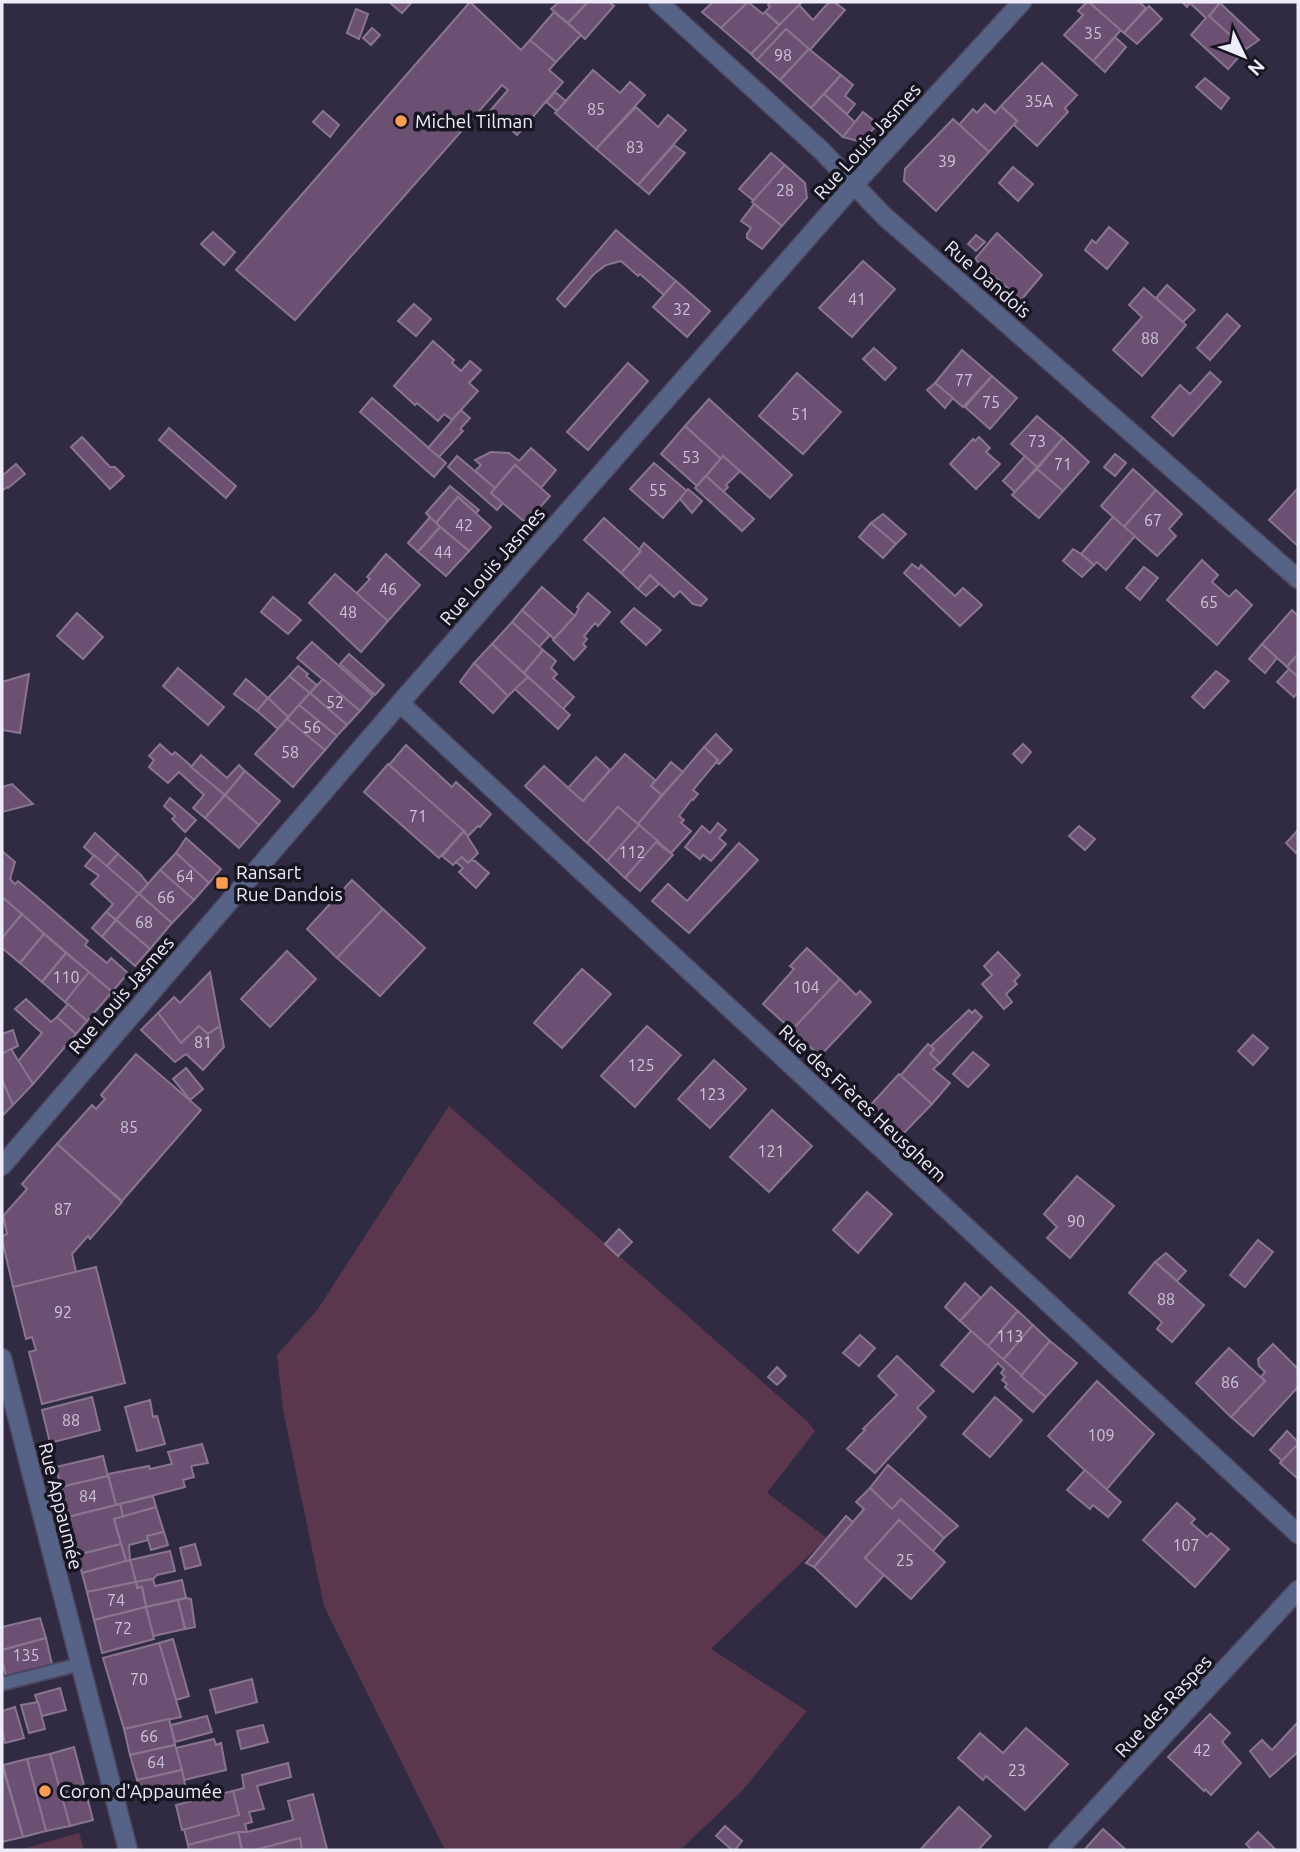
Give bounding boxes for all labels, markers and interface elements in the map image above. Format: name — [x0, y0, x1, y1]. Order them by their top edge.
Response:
north arrow — [1209, 21, 1279, 91]
house number: 35 — [1084, 24, 1102, 42]
house number: 98 — [774, 46, 792, 64]
text: N — [1244, 55, 1269, 80]
street label: Rue Louis Jasmes — [809, 78, 925, 204]
house number: 35A — [1025, 92, 1054, 110]
house number: 85 — [587, 100, 605, 118]
place label: Michel Tilman — [415, 110, 533, 132]
marker: Michel Tilman — [393, 113, 409, 129]
house number: 83 — [626, 138, 644, 156]
house number: 39 — [938, 152, 956, 170]
house number: 28 — [776, 181, 794, 199]
street label: Rue Dandois — [941, 236, 1035, 322]
house number: 41 — [848, 290, 866, 308]
house number: 32 — [673, 300, 691, 318]
house number: 88 — [1141, 329, 1159, 347]
house number: 77 — [955, 371, 973, 389]
house number: 75 — [982, 393, 1000, 411]
house number: 51 — [791, 405, 809, 423]
house number: 73 — [1028, 432, 1046, 450]
house number: 53 — [682, 448, 700, 466]
house number: 71 — [1054, 455, 1072, 473]
house number: 55 — [649, 481, 667, 499]
street label: Rue Louis Jasmes — [435, 503, 549, 629]
house number: 67 — [1144, 511, 1162, 529]
house number: 42 — [455, 516, 473, 534]
house number: 44 — [434, 543, 452, 561]
house number: 46 — [379, 580, 397, 598]
house number: 65 — [1200, 593, 1218, 611]
house number: 48 — [339, 603, 357, 621]
house number: 52 — [326, 693, 344, 711]
house number: 56 — [303, 718, 321, 736]
house number: 58 — [281, 743, 299, 761]
house number: 71 — [409, 807, 427, 825]
house number: 112 — [618, 843, 646, 861]
place label: Ransart Rue Dandois — [236, 861, 343, 905]
house number: 64 — [176, 867, 194, 885]
marker: Ransart Rue Dandois — [214, 875, 230, 891]
house number: 66 — [157, 888, 175, 906]
house number: 68 — [135, 913, 153, 931]
street label: Rue Louis Jasmes — [64, 932, 178, 1058]
house number: 110 — [52, 968, 80, 986]
house number: 104 — [792, 978, 820, 996]
street label: Rue des Frères Heusghem — [775, 1020, 951, 1186]
house number: 81 — [194, 1033, 212, 1051]
house number: 125 — [627, 1056, 655, 1074]
house number: 123 — [698, 1085, 726, 1103]
house number: 85 — [120, 1118, 138, 1136]
house number: 121 — [757, 1142, 785, 1160]
house number: 87 — [54, 1200, 72, 1218]
house number: 90 — [1067, 1212, 1085, 1230]
house number: 88 — [1157, 1290, 1175, 1308]
house number: 92 — [54, 1303, 72, 1321]
house number: 113 — [996, 1327, 1024, 1345]
house number: 86 — [1221, 1373, 1239, 1391]
house number: 88 — [62, 1411, 80, 1429]
house number: 109 — [1087, 1426, 1115, 1444]
street label: Rue Appaumée — [35, 1440, 87, 1572]
house number: 84 — [79, 1487, 97, 1505]
house number: 107 — [1172, 1536, 1200, 1554]
house number: 25 — [896, 1551, 914, 1569]
house number: 74 — [107, 1591, 125, 1609]
house number: 72 — [114, 1619, 132, 1637]
house number: 135 — [12, 1646, 40, 1664]
street label: Rue des Raspes — [1110, 1650, 1216, 1762]
house number: 70 — [130, 1670, 148, 1688]
house number: 66 — [140, 1727, 158, 1745]
house number: 42 — [1193, 1741, 1211, 1759]
house number: 64 — [147, 1753, 165, 1771]
house number: 23 — [1008, 1761, 1026, 1779]
place label: Coron d'Appaumée — [59, 1780, 222, 1802]
marker: Coron d'Appaumée — [37, 1783, 53, 1799]

